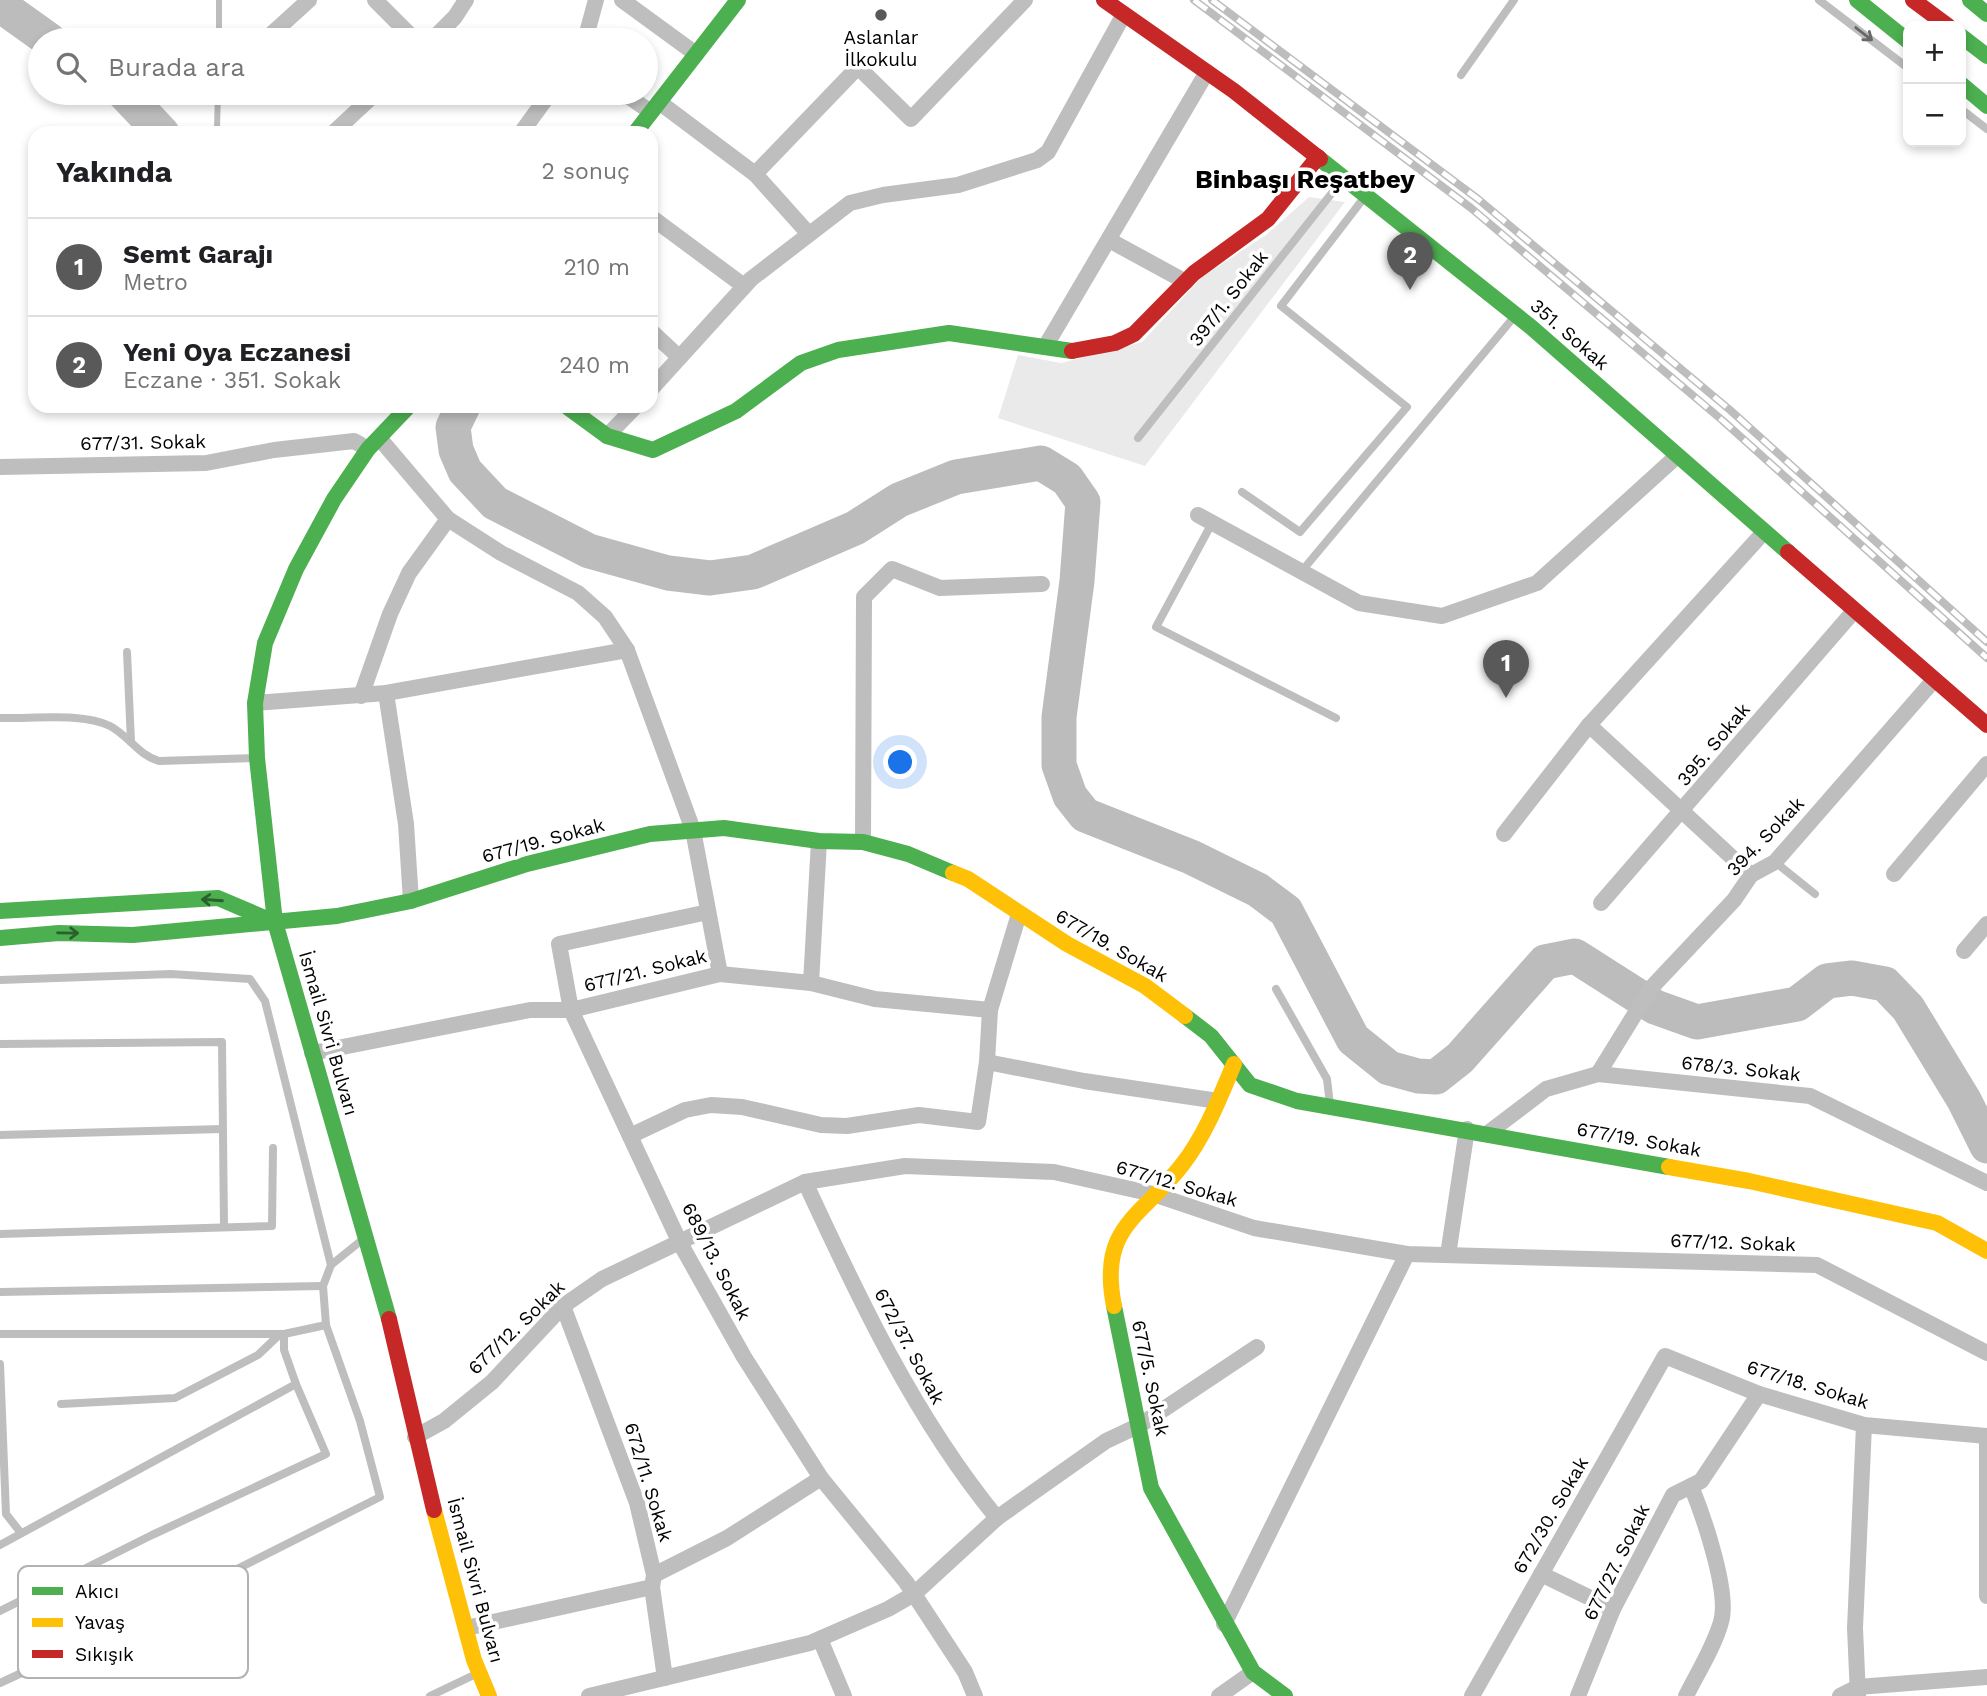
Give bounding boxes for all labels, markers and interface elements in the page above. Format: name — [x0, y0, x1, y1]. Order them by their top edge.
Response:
marker: Aslanlar İlkokulu — [873, 7, 889, 23]
map controls — [1903, 21, 1966, 147]
button: + — [1903, 21, 1966, 84]
place label: Aslanlar İlkokulu — [843, 26, 919, 71]
one-way arrow — [1854, 26, 1873, 41]
search box — [28, 28, 658, 105]
icon: search — [52, 48, 90, 86]
text: Burada ara — [108, 52, 245, 82]
button: − — [1903, 84, 1966, 147]
text: Yakında — [56, 154, 172, 189]
text: 2 sonuç — [542, 158, 630, 185]
district label: Binbaşı Reşatbey — [1195, 164, 1415, 194]
pin: 2 — [1387, 232, 1433, 290]
text: Semt Garajı — [123, 239, 273, 269]
street label: 397/1. Sokak — [1184, 246, 1273, 351]
text: 1 — [74, 254, 84, 281]
text: 210 m — [564, 254, 630, 281]
text: Metro — [123, 269, 188, 296]
street label: 351. Sokak — [1526, 294, 1614, 375]
text: Yeni Oya Eczanesi — [123, 337, 351, 367]
text: 2 — [72, 352, 86, 379]
text: 240 m — [559, 352, 630, 379]
text: Eczane · 351. Sokak — [123, 367, 341, 394]
street label: 677/31. Sokak — [80, 430, 206, 455]
pin: 1 — [1483, 640, 1529, 698]
street label: 395. Sokak — [1672, 698, 1755, 790]
your location — [883, 745, 917, 779]
street label: 394. Sokak — [1722, 792, 1809, 881]
street label: 677/19. Sokak — [479, 813, 607, 868]
one-way arrow — [201, 893, 224, 906]
street label: 677/19. Sokak — [1051, 904, 1172, 987]
one-way arrow — [56, 927, 79, 940]
street label: 677/21. Sokak — [581, 944, 709, 997]
street label: İsmail Sivri Bulvarı — [294, 948, 363, 1118]
street label: 678/3. Sokak — [1680, 1051, 1802, 1086]
street label: 677/19. Sokak — [1575, 1117, 1703, 1162]
street label: 677/12. Sokak — [1113, 1155, 1241, 1212]
street label: 689/13. Sokak — [677, 1199, 756, 1324]
street label: 677/12. Sokak — [1670, 1229, 1796, 1256]
street label: 677/12. Sokak — [463, 1275, 570, 1379]
street label: 672/37. Sokak — [869, 1284, 950, 1408]
street label: 677/5. Sokak — [1127, 1318, 1174, 1439]
street label: 677/18. Sokak — [1744, 1355, 1872, 1414]
street label: 672/11. Sokak — [619, 1420, 678, 1545]
street label: 672/30. Sokak — [1508, 1453, 1593, 1578]
street label: İsmail Sivri Bulvarı — [442, 1495, 509, 1665]
street label: 677/27. Sokak — [1578, 1500, 1655, 1624]
legend — [18, 1566, 248, 1678]
text: Akıcı — [75, 1580, 119, 1603]
text: Yavaş — [75, 1611, 125, 1634]
text: Sıkışık — [75, 1643, 134, 1666]

